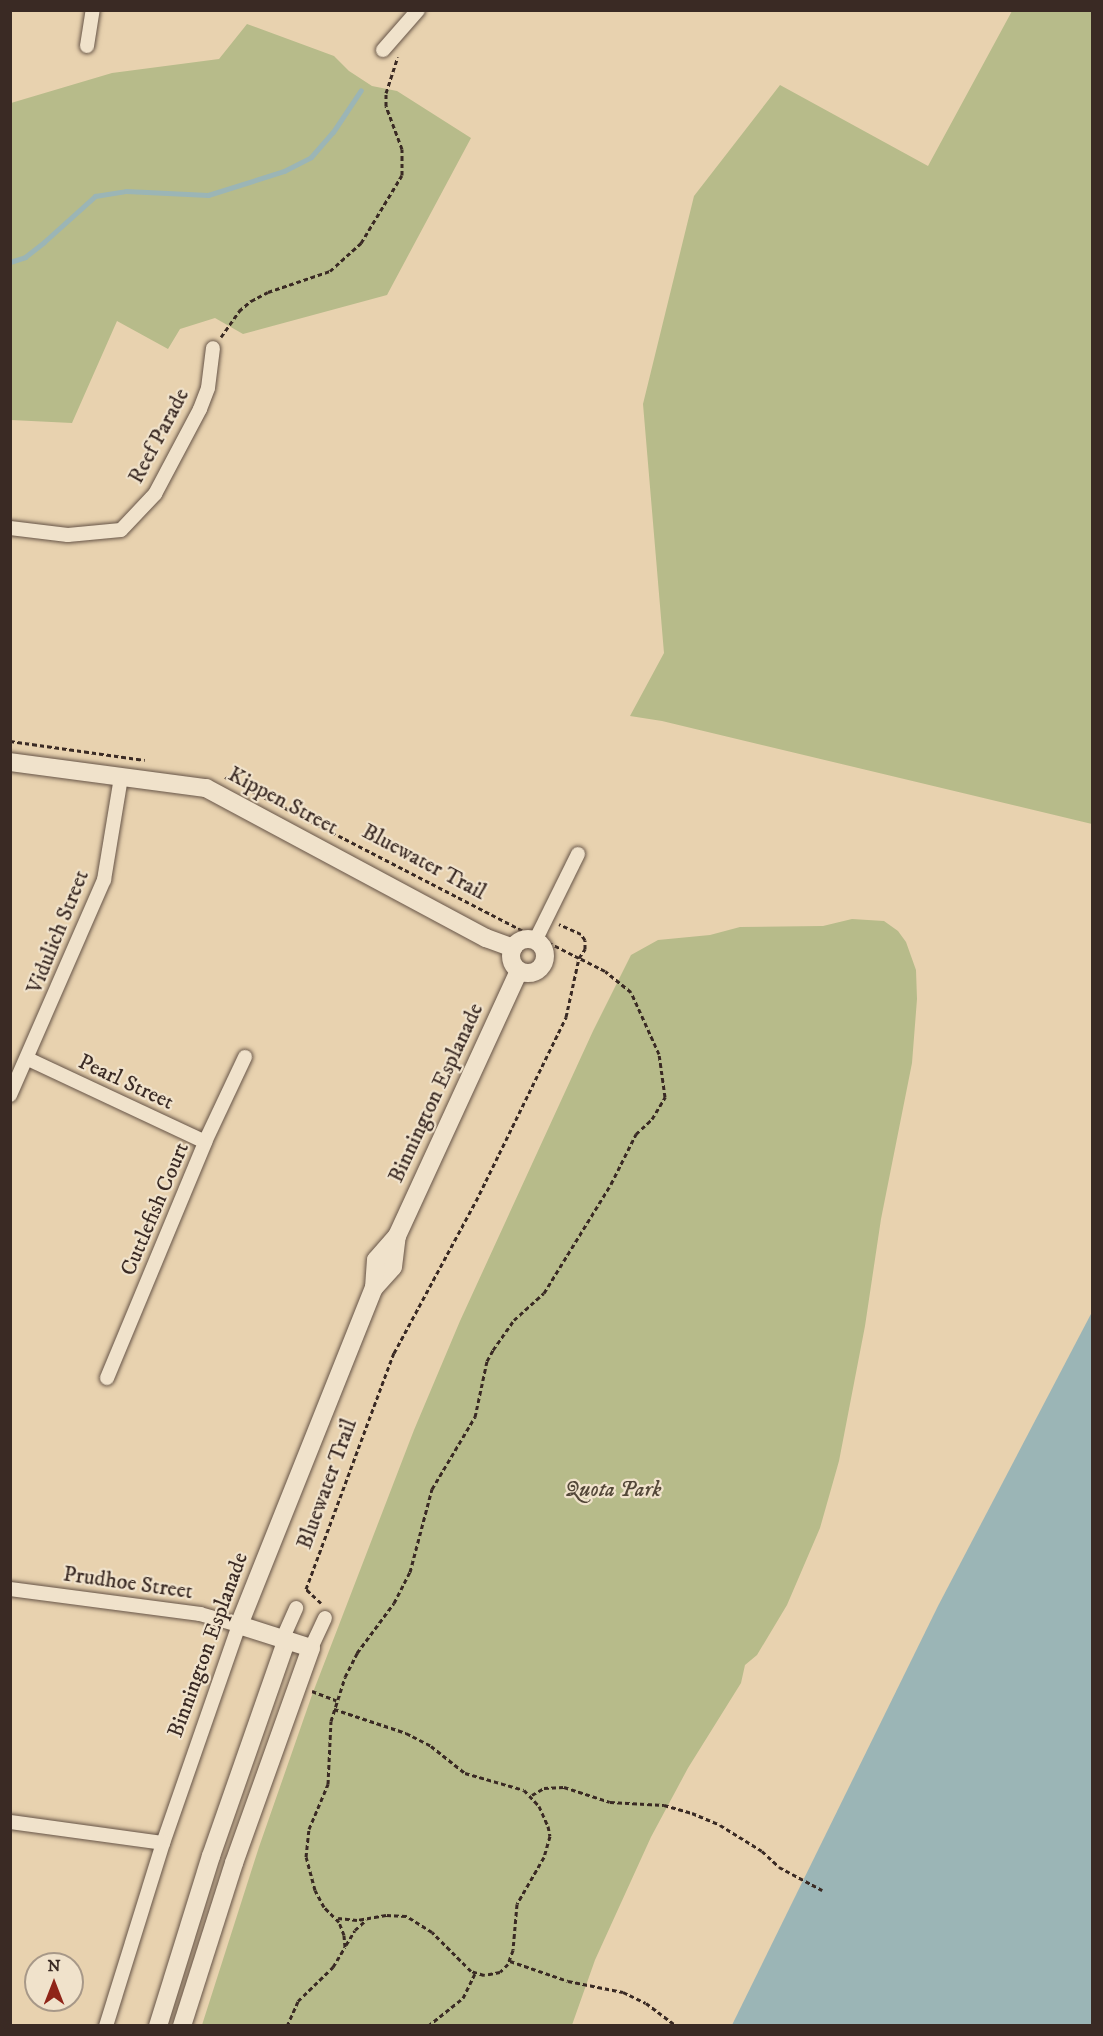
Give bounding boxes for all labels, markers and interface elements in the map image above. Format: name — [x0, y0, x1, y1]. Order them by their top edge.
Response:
street label: Reef Parade — [123, 384, 195, 488]
street label: Kippen Street — [224, 761, 342, 841]
street label: Bluewater Trail — [357, 818, 491, 906]
street label: Vidulich Street — [21, 866, 95, 998]
street label: Binnington Esplanade — [383, 999, 489, 1187]
street label: Pearl Street — [74, 1048, 178, 1116]
street label: Cuttlefish Court — [115, 1138, 195, 1280]
street label: Bluewater Trail — [291, 1415, 363, 1553]
park label: Quota Park — [564, 1477, 662, 1503]
street label: Binnington Esplanade — [162, 1549, 254, 1741]
street label: Prudhoe Street — [62, 1561, 194, 1605]
north arrow — [24, 1952, 84, 2012]
text: N — [47, 1956, 61, 1976]

